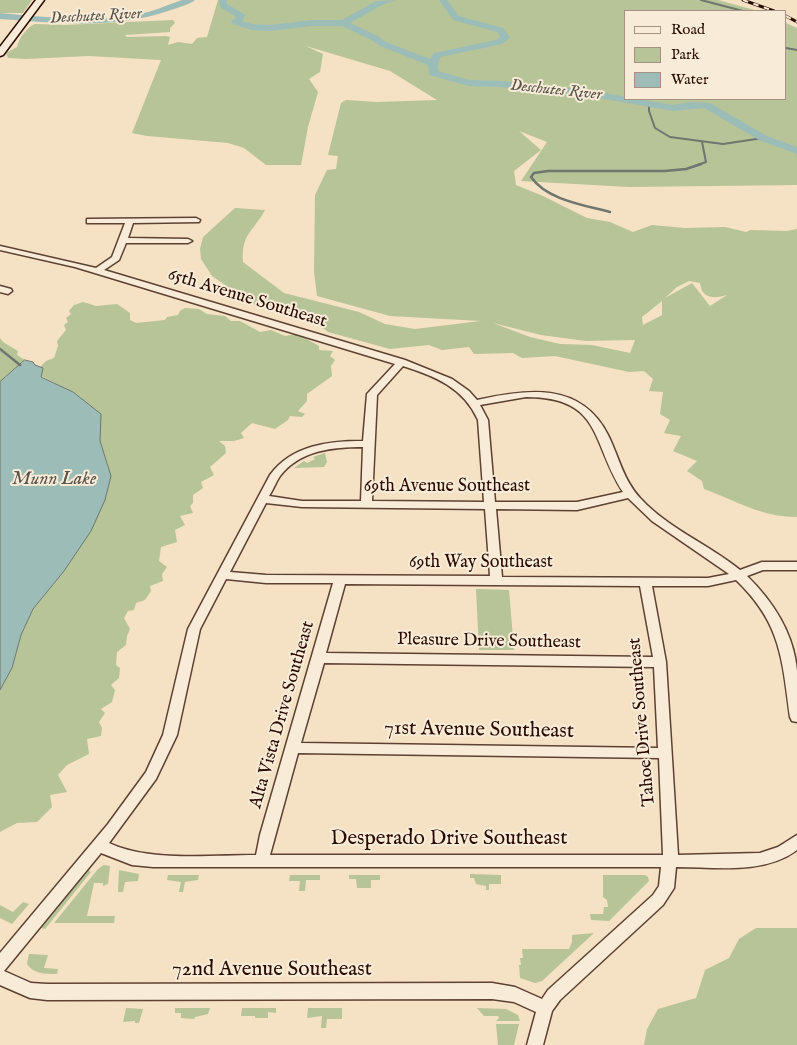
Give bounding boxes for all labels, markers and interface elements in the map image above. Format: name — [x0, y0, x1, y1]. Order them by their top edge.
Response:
water label: Deschutes River — [50, 5, 142, 29]
legend — [624, 10, 787, 100]
text: Road — [671, 20, 705, 39]
text: Park — [671, 45, 700, 64]
text: Water — [671, 70, 708, 89]
water label: Deschutes River — [509, 77, 603, 105]
street label: 65th Avenue Southeast — [165, 265, 329, 333]
water label: Munn Lake — [12, 469, 96, 491]
street label: 69th Avenue Southeast — [364, 476, 530, 498]
street label: 69th Way Southeast — [409, 552, 553, 574]
street label: Alta Vista Drive Southeast — [246, 619, 320, 811]
street label: Pleasure Drive Southeast — [397, 630, 581, 654]
street label: Tahoe Drive Southeast — [625, 637, 661, 807]
street label: 71st Avenue Southeast — [384, 717, 574, 745]
street label: Desperado Drive Southeast — [331, 827, 567, 853]
street label: 72nd Avenue Southeast — [172, 958, 372, 984]

